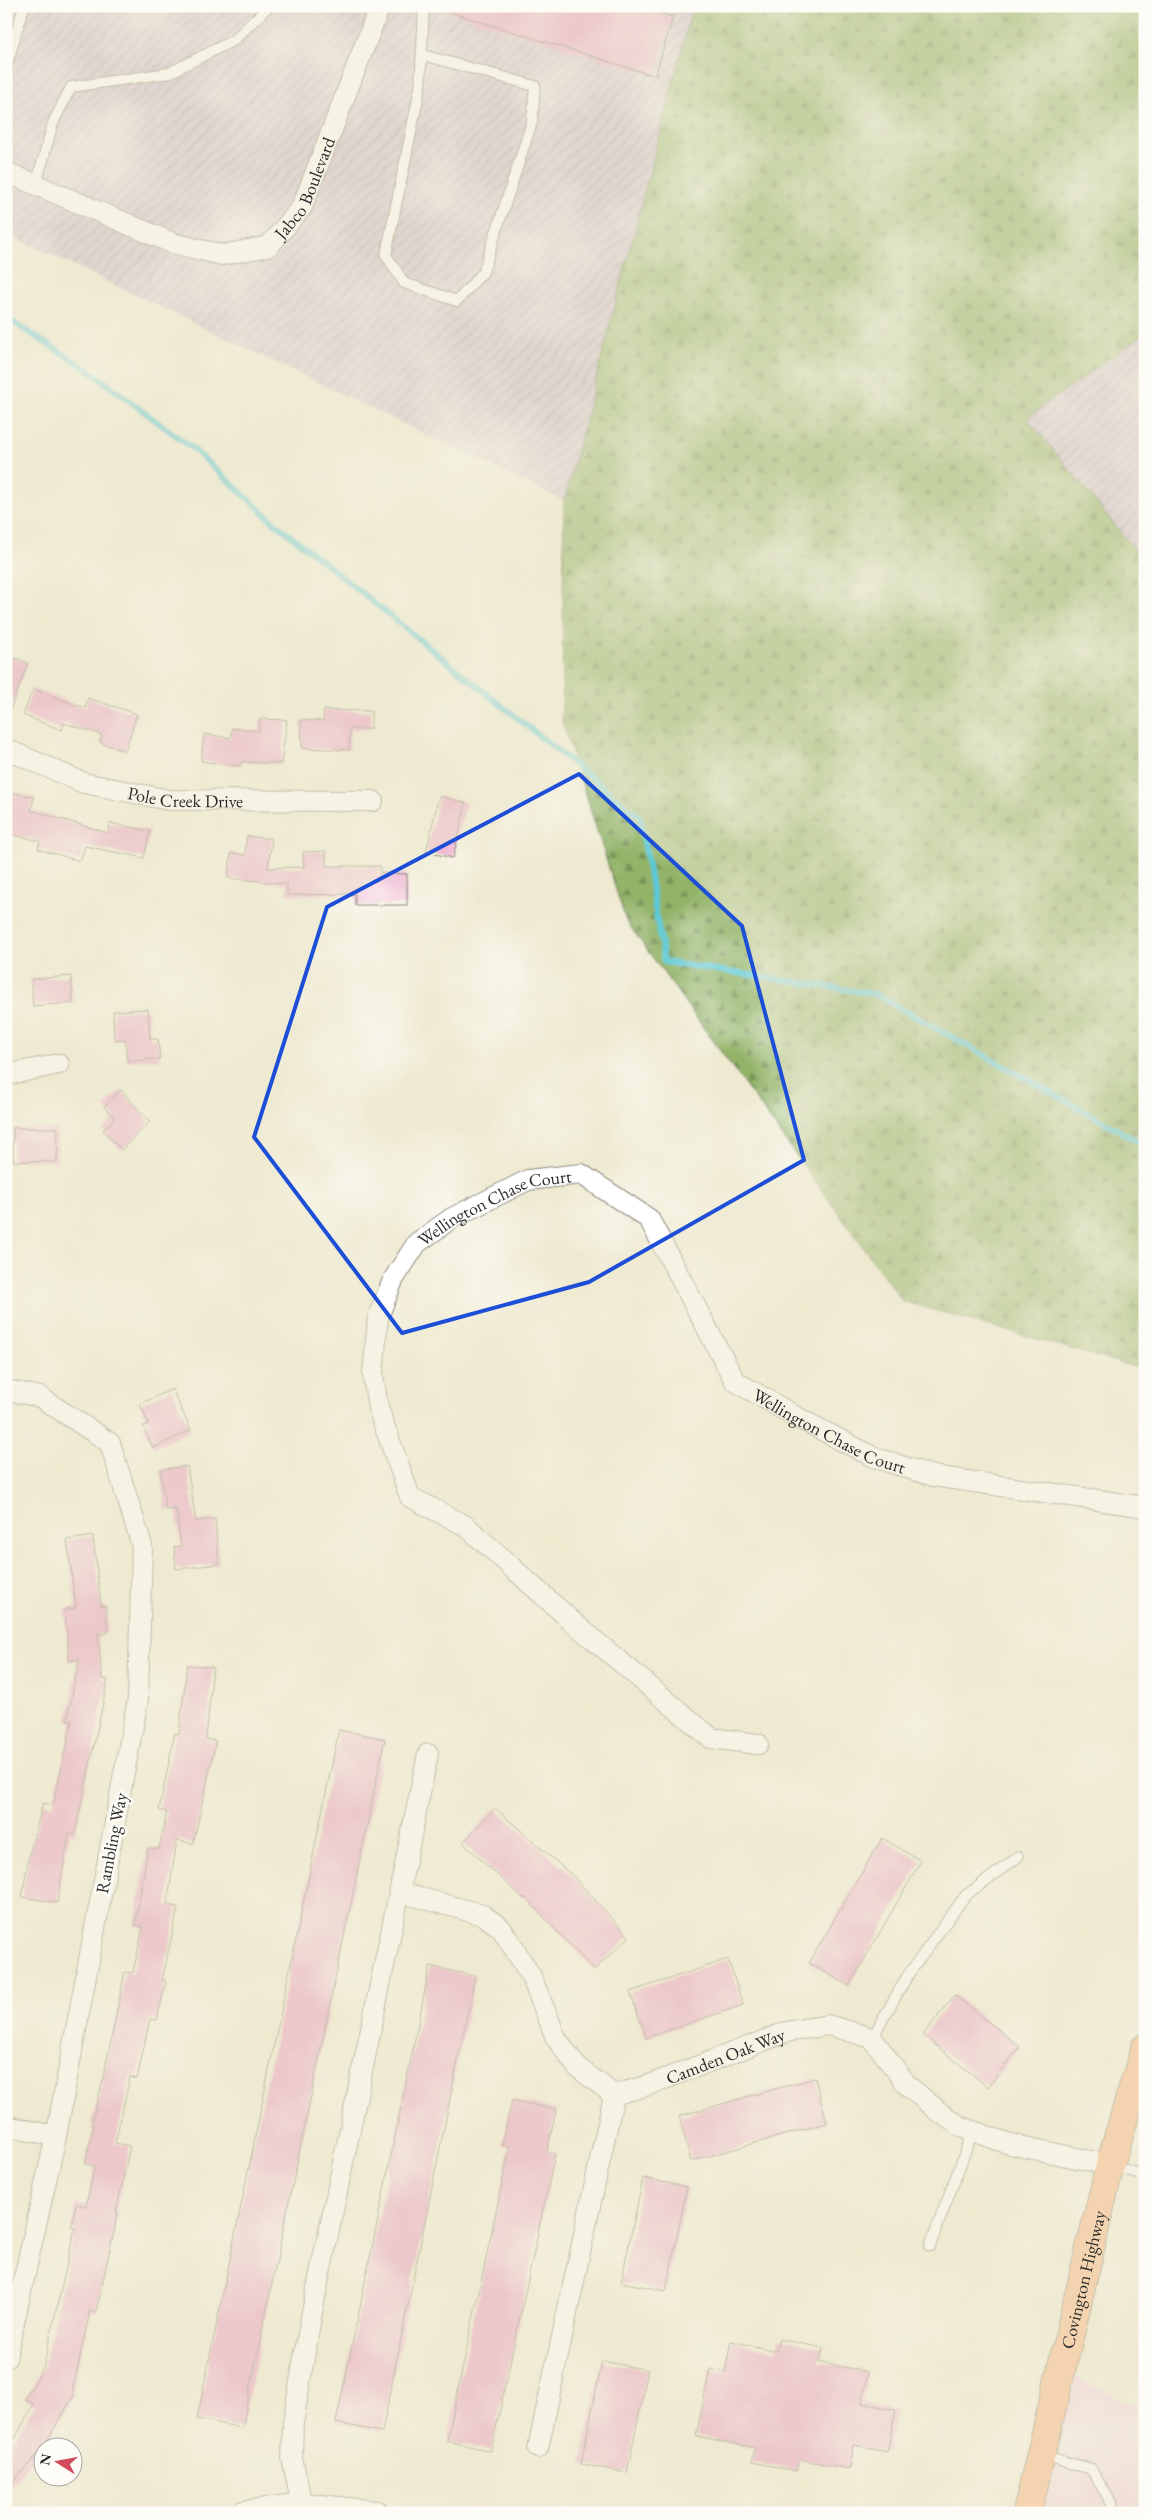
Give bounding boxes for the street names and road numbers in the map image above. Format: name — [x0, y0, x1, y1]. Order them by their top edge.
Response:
street label: Jabco Boulevard — [267, 133, 340, 245]
street label: Pole Creek Drive — [126, 781, 243, 812]
street label: Wellington Chase Court — [413, 1164, 573, 1251]
street label: Wellington Chase Court — [749, 1383, 909, 1478]
street label: Rambling Way — [90, 1791, 132, 1895]
street label: Camden Oak Way — [662, 2022, 788, 2089]
street label: Covington Highway — [1055, 2208, 1110, 2351]

